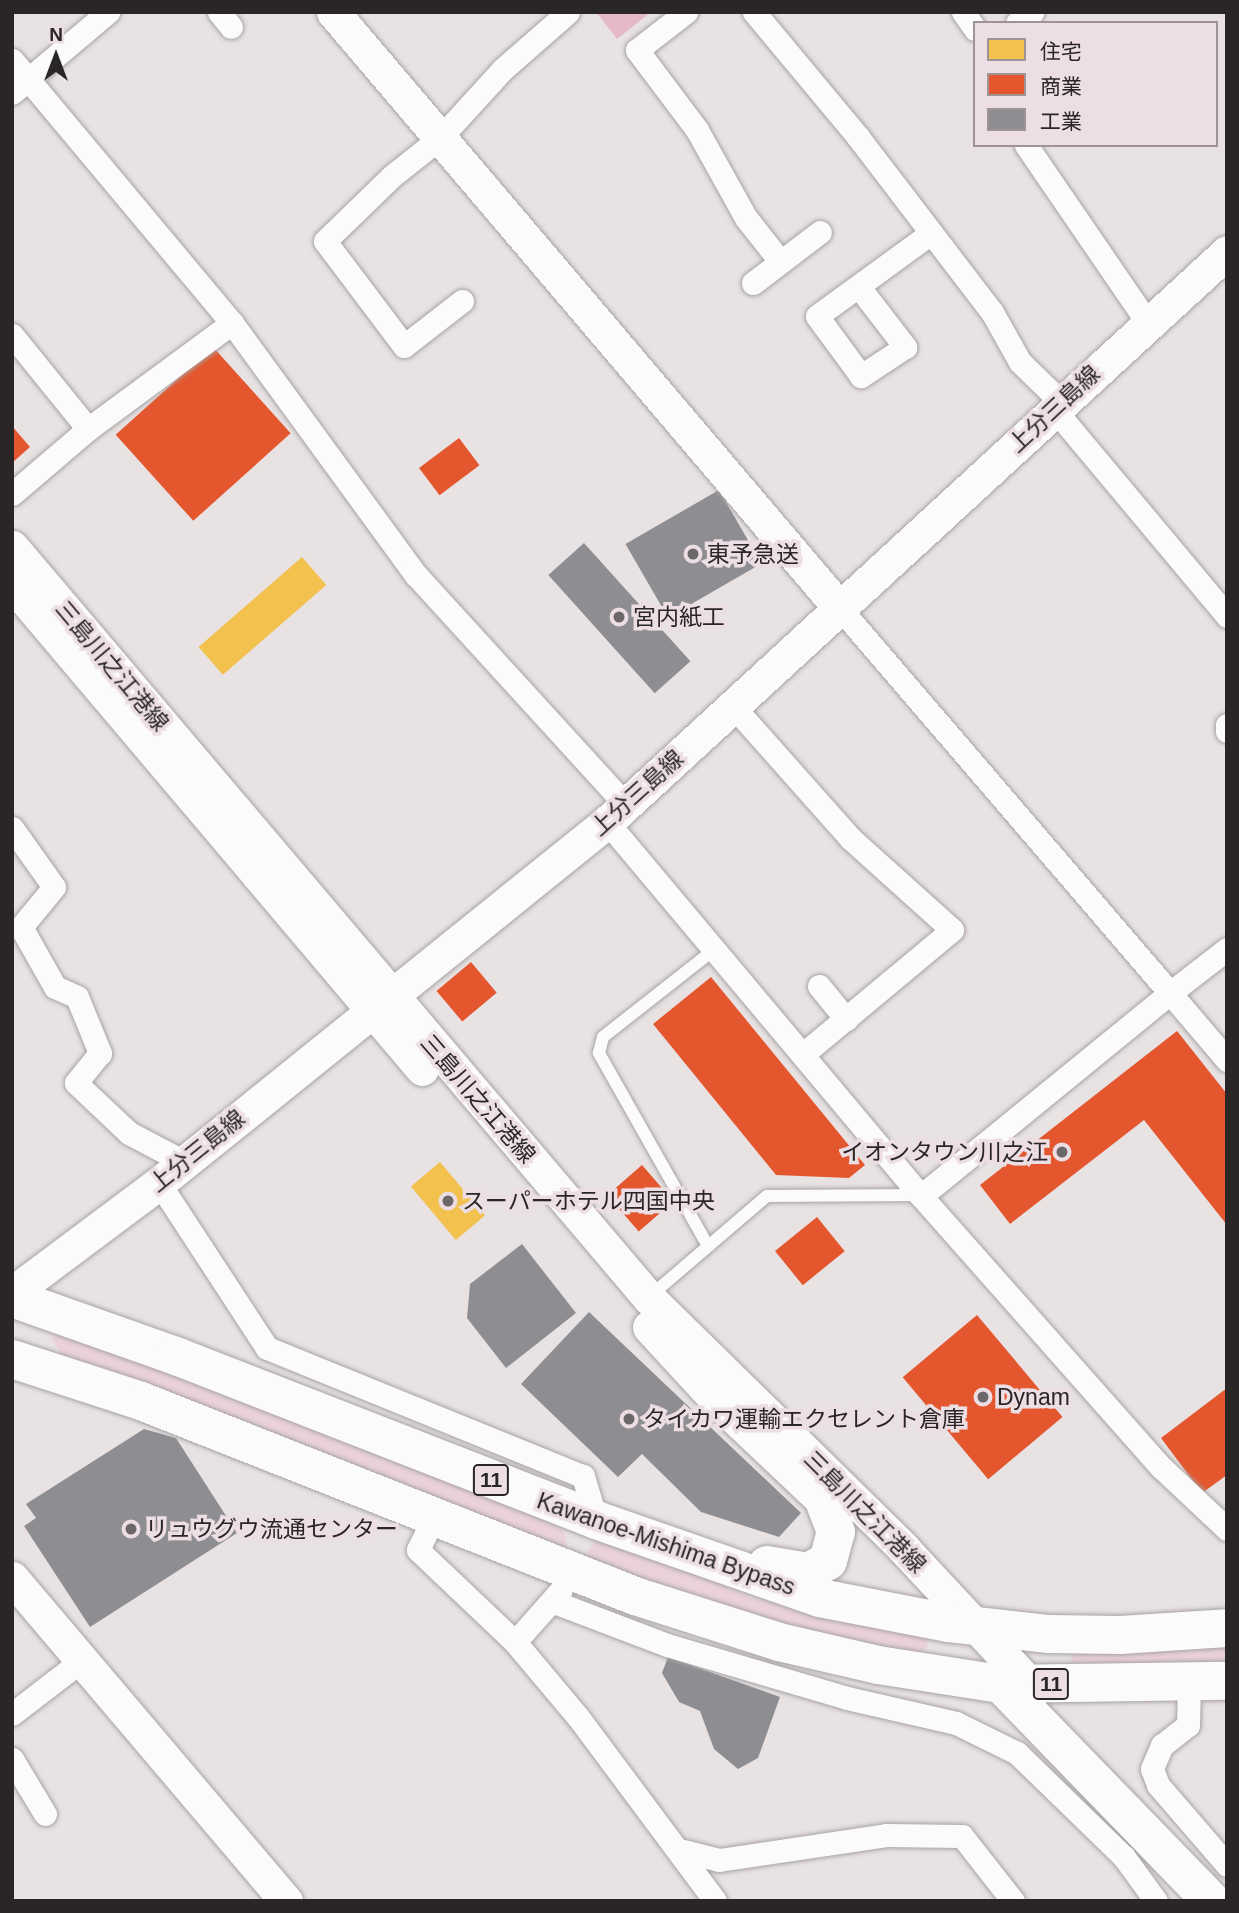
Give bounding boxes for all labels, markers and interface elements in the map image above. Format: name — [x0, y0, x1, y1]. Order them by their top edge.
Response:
north arrow — [21, 21, 91, 91]
legend — [973, 21, 1218, 147]
text: N — [49, 24, 63, 45]
text: 住宅 — [1040, 40, 1082, 63]
text: 商業 — [1040, 75, 1082, 98]
text: 工業 — [1040, 110, 1082, 133]
street label: 上分三島線 — [1003, 360, 1105, 458]
place label: 東予急送 — [707, 540, 799, 568]
marker: 東予急送 — [685, 546, 701, 562]
street label: 三島川之江港線 — [50, 595, 174, 737]
place label: 宮内紙工 — [633, 603, 725, 631]
marker: 宮内紙工 — [611, 609, 627, 625]
street label: 上分三島線 — [585, 744, 689, 842]
street label: 三島川之江港線 — [415, 1029, 541, 1169]
street label: 上分三島線 — [144, 1104, 250, 1198]
place label: イオンタウン川之江 — [841, 1138, 1048, 1166]
marker: イオンタウン川之江 — [1054, 1144, 1070, 1160]
place label: スーパーホテル四国中央 — [462, 1187, 715, 1215]
marker: スーパーホテル四国中央 — [440, 1193, 456, 1209]
place label: Dynam — [997, 1383, 1070, 1411]
marker: Dynam — [975, 1389, 991, 1405]
place label: タイカワ運輸エクセレント倉庫 — [643, 1405, 965, 1433]
marker: タイカワ運輸エクセレント倉庫 — [621, 1411, 637, 1427]
street label: 三島川之江港線 — [798, 1445, 932, 1579]
road number: 11 — [472, 1462, 510, 1498]
street label: Kawanoe-Mishima Bypass — [533, 1487, 799, 1601]
place label: リュウグウ流通センター — [145, 1515, 398, 1543]
marker: リュウグウ流通センター — [123, 1521, 139, 1537]
road number: 11 — [1032, 1666, 1070, 1702]

